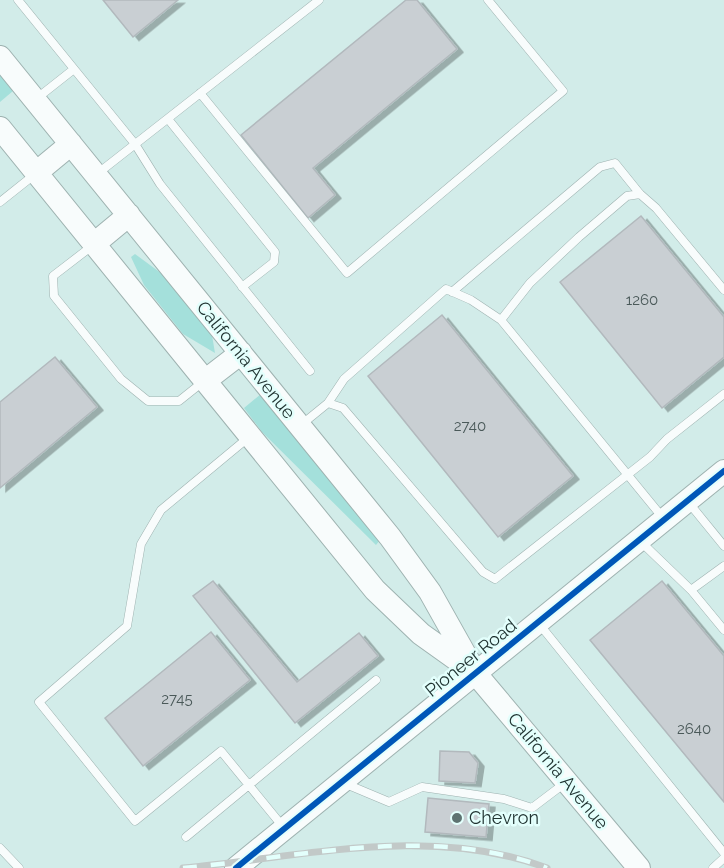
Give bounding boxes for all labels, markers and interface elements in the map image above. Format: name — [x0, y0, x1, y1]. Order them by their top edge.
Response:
house number: 1260 — [626, 291, 658, 309]
street label: California Avenue — [193, 297, 300, 423]
house number: 2740 — [454, 417, 486, 435]
street label: Pioneer Road — [421, 614, 520, 701]
house number: 2745 — [161, 690, 193, 708]
street label: California Avenue — [504, 708, 613, 833]
house number: 2640 — [677, 720, 711, 738]
place label: Chevron — [469, 807, 539, 828]
marker: Chevron — [450, 811, 464, 825]

